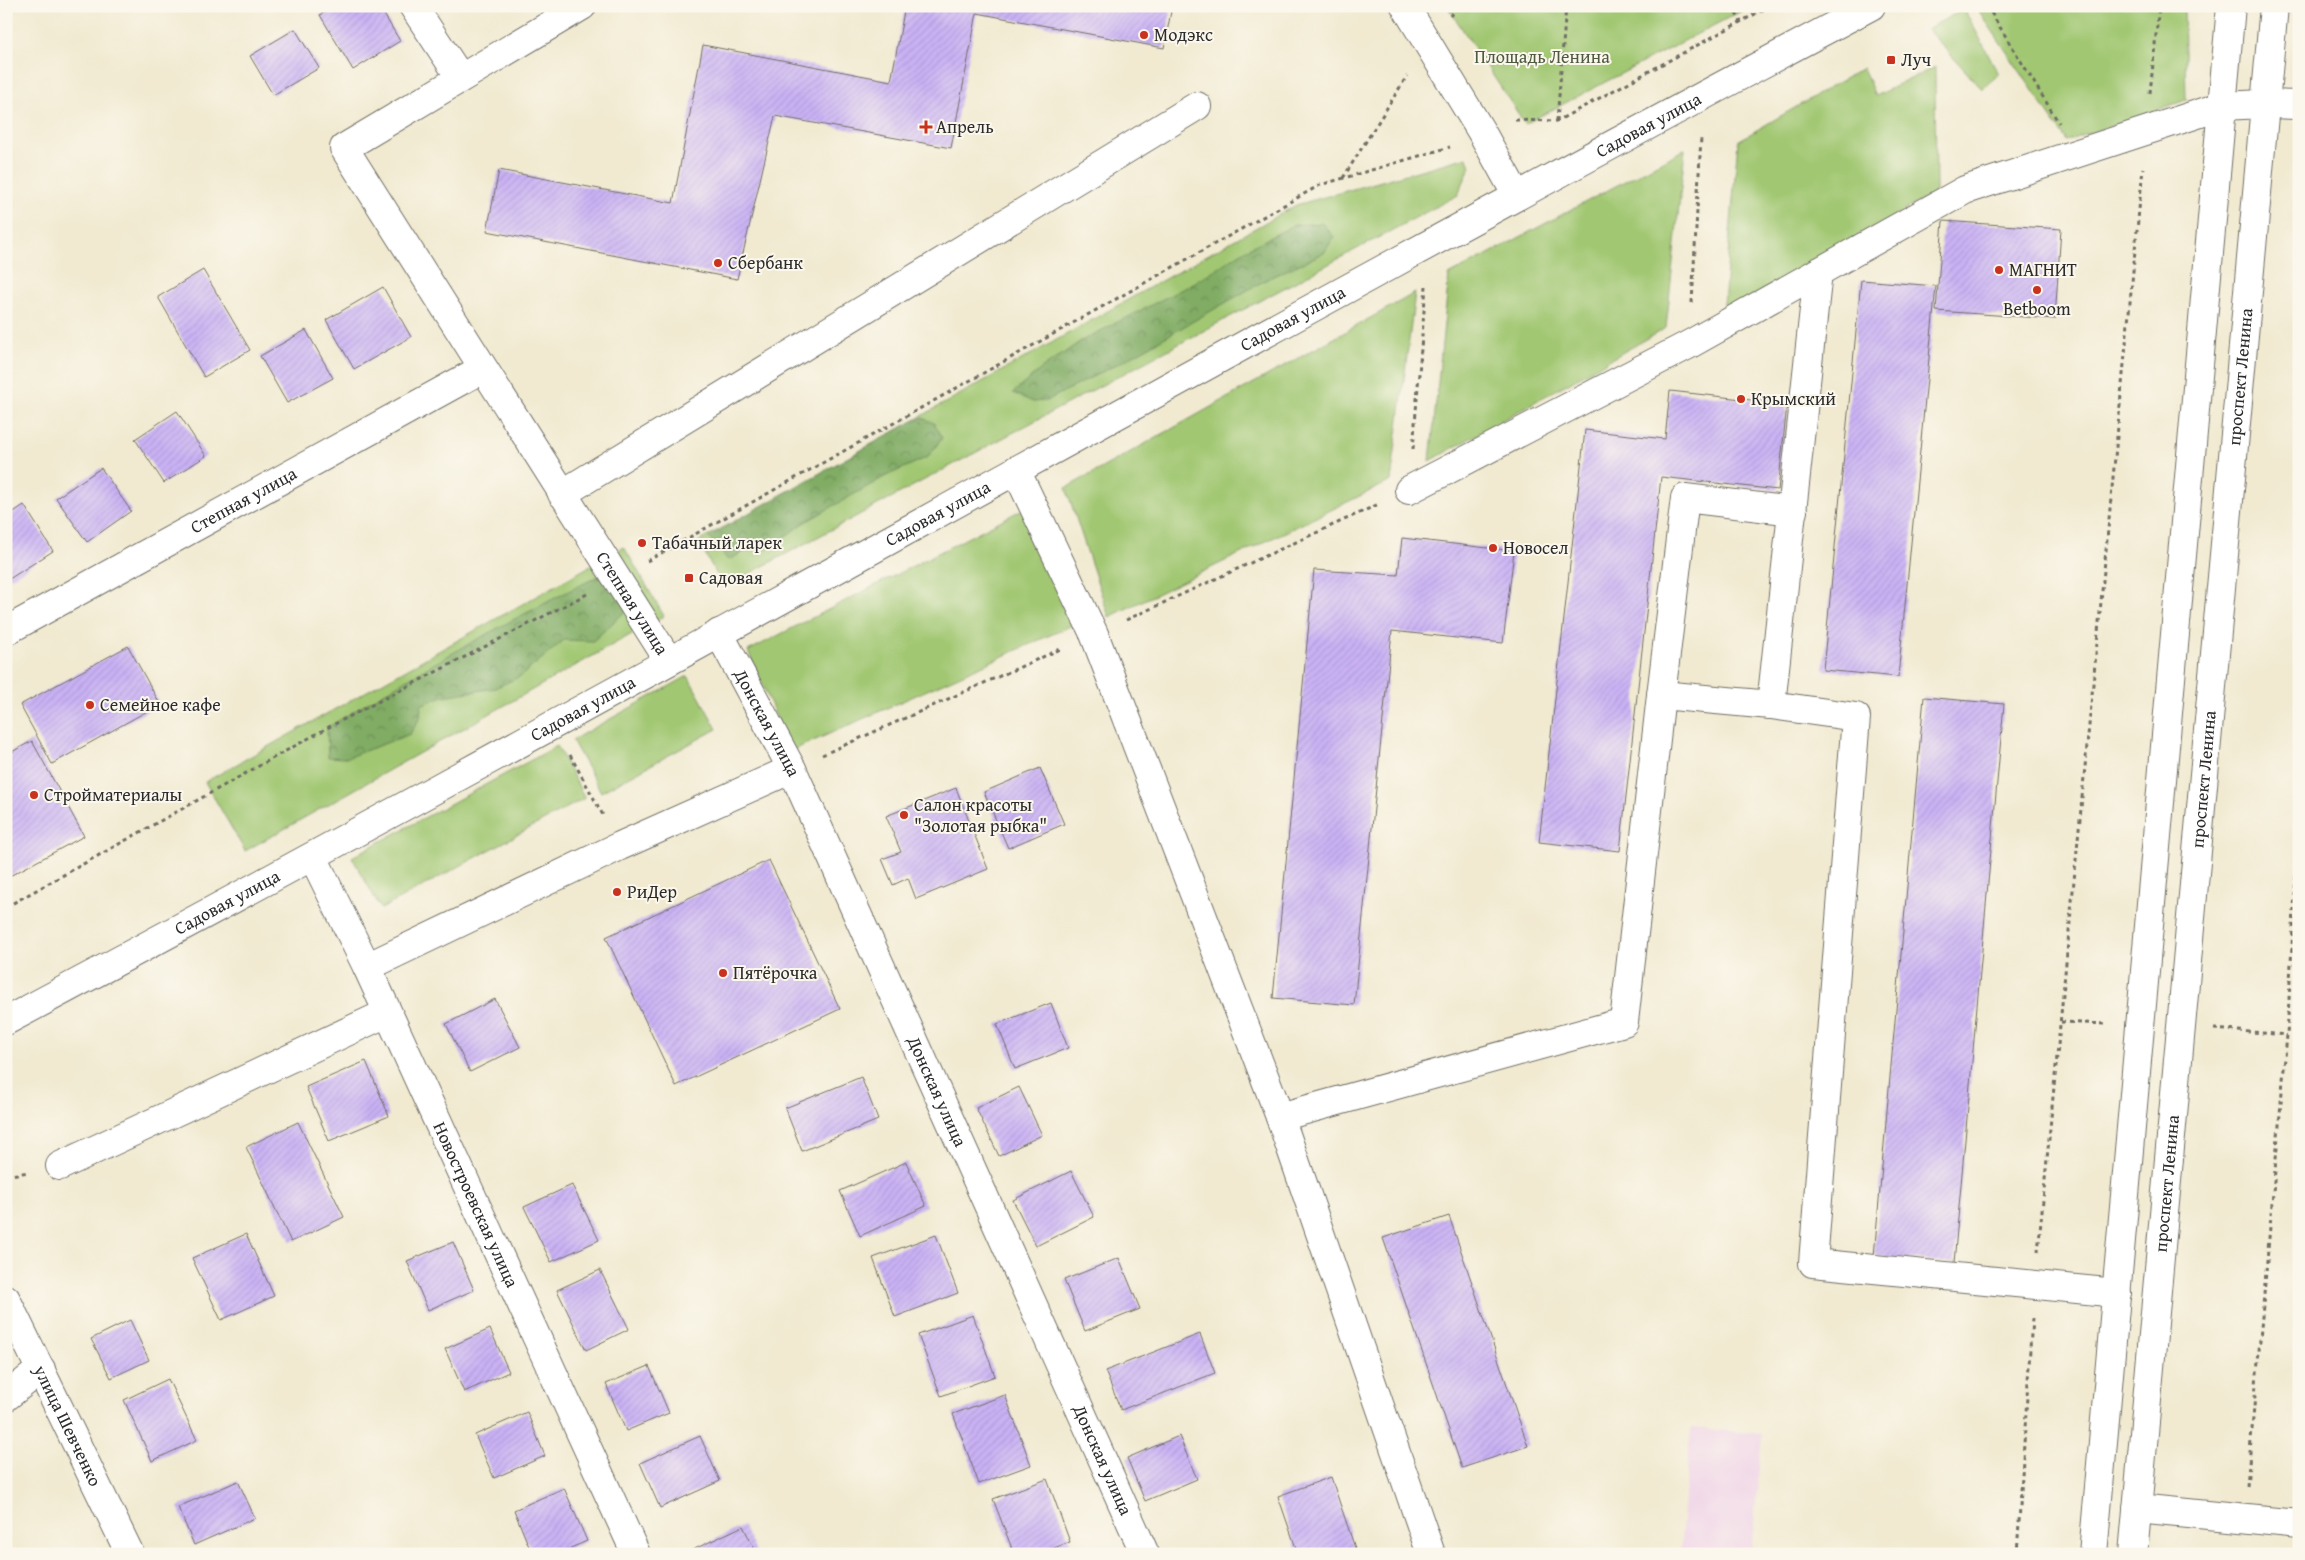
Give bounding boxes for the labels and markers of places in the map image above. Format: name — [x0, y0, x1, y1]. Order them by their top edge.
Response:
place label: Модэкс — [1154, 21, 1213, 48]
marker: Модэкс — [1138, 29, 1150, 41]
place label: Луч — [1901, 46, 1932, 73]
marker: Луч — [1885, 54, 1897, 66]
place label: Апрель — [936, 113, 994, 140]
marker: Апрель — [920, 121, 932, 133]
place label: Сбербанк — [728, 249, 803, 276]
place label: МАГНИТ — [2009, 256, 2077, 283]
marker: Сбербанк — [712, 257, 724, 269]
marker: МАГНИТ — [1993, 264, 2005, 276]
marker: Betboom — [2031, 284, 2043, 296]
place label: Betboom — [2003, 295, 2071, 322]
place label: Крымский — [1751, 385, 1836, 412]
marker: Крымский — [1735, 393, 1747, 405]
place label: Табачный ларек — [652, 529, 782, 556]
place label: Новосел — [1503, 534, 1569, 561]
marker: Табачный ларек — [636, 537, 648, 549]
marker: Новосел — [1487, 542, 1499, 554]
place label: Садовая — [699, 564, 763, 591]
marker: Садовая — [683, 572, 695, 584]
place label: Семейное кафе — [100, 691, 221, 718]
marker: Семейное кафе — [84, 699, 96, 711]
place label: Стройматериалы — [44, 781, 183, 808]
marker: Стройматериалы — [28, 789, 40, 801]
place label: Салон красоты "Золотая рыбка" — [914, 791, 1047, 839]
marker: Салон красоты "Золотая рыбка" — [898, 809, 910, 821]
place label: РиДер — [627, 878, 677, 905]
marker: РиДер — [611, 886, 623, 898]
place label: Пятёрочка — [733, 959, 818, 986]
marker: Пятёрочка — [717, 967, 729, 979]

